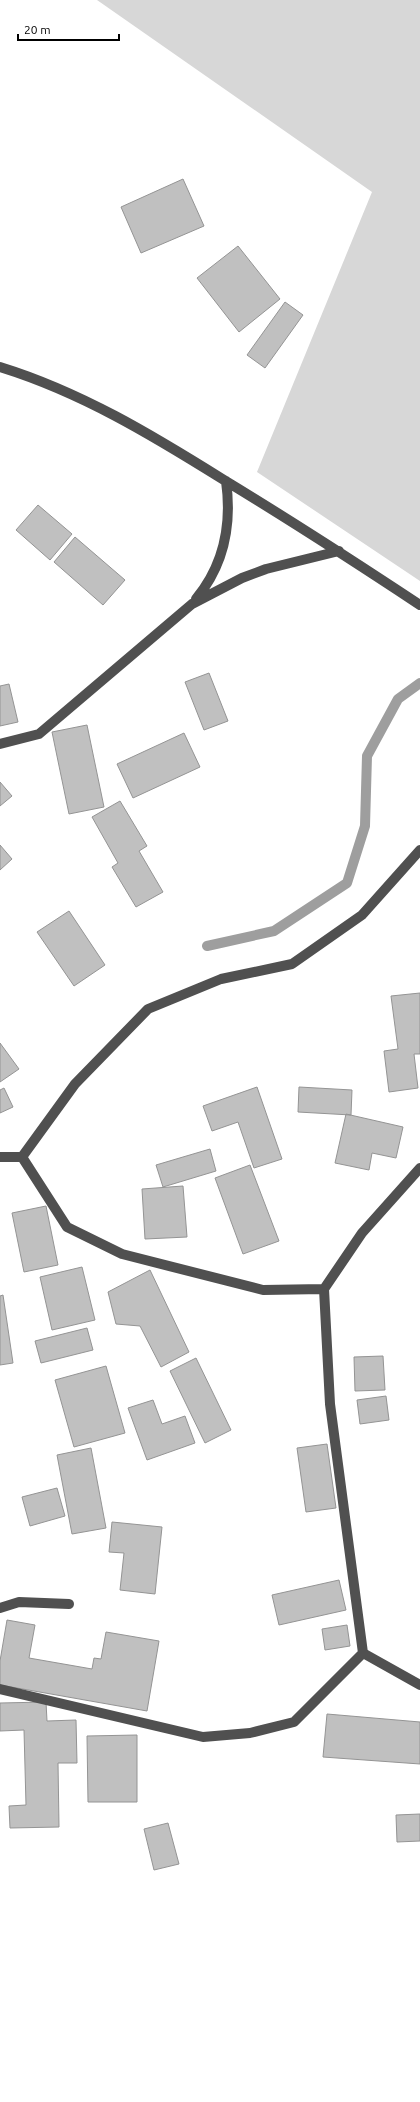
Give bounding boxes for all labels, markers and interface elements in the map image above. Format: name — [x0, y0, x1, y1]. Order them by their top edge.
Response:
scale bar — [18, 16, 119, 42]
text: 20 m — [24, 23, 51, 36]

